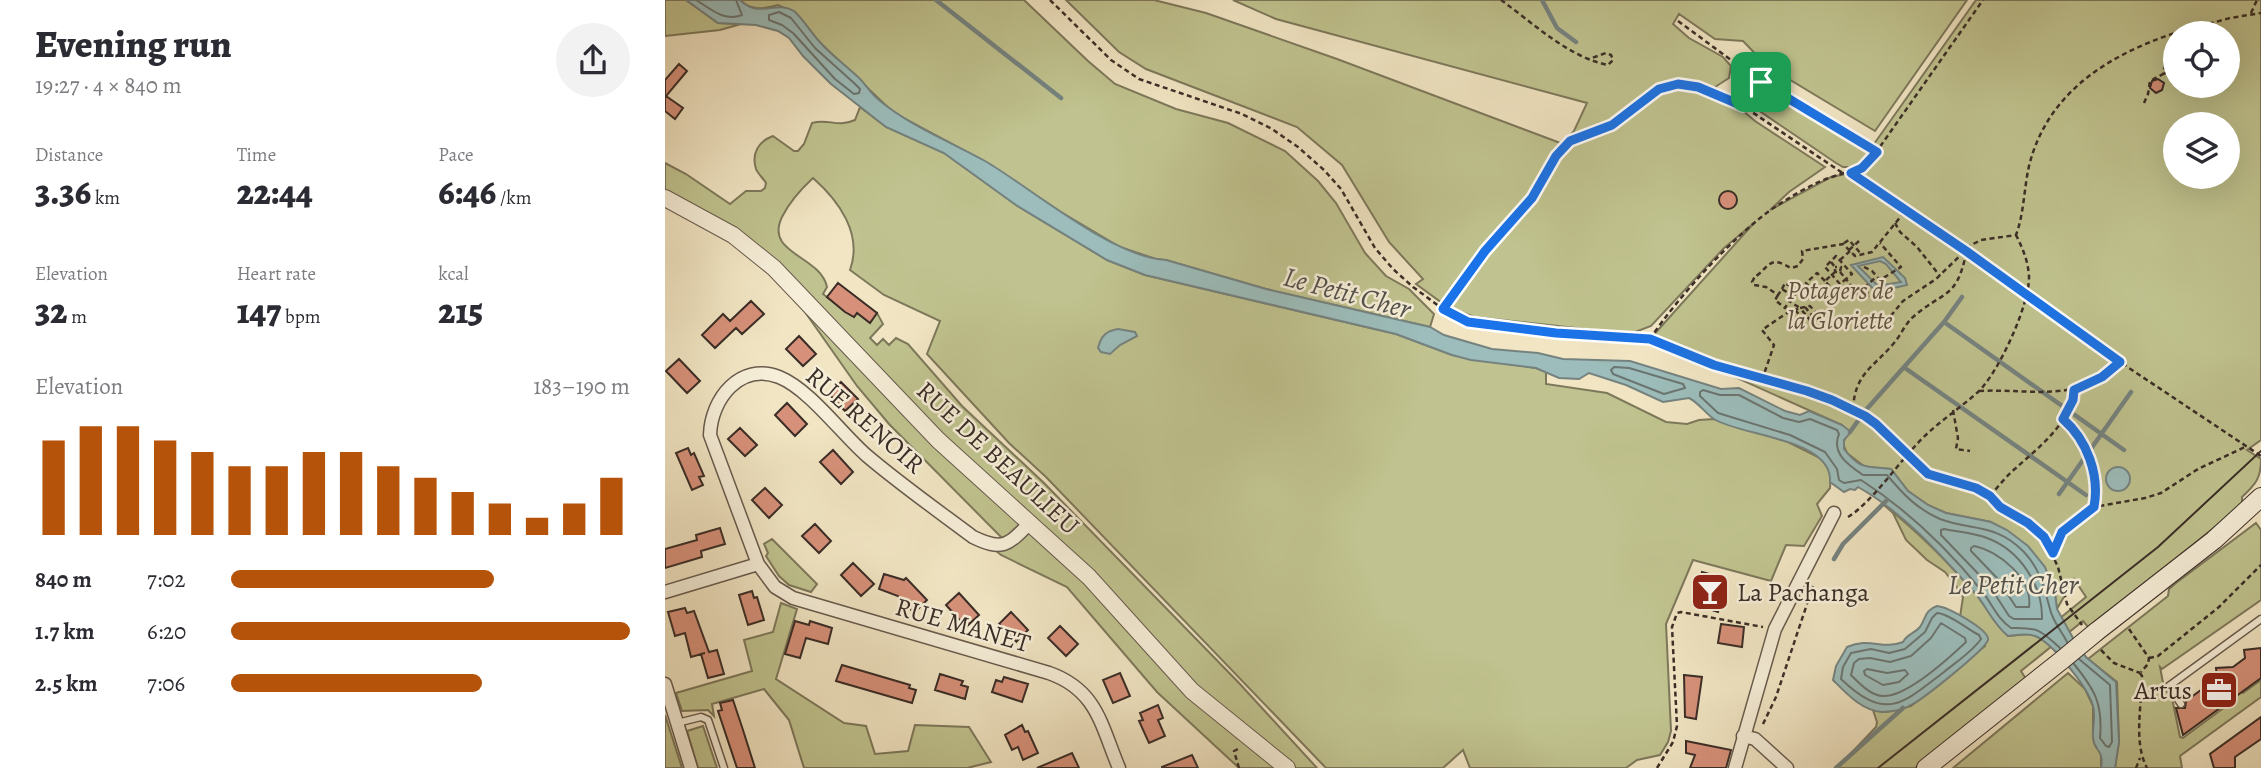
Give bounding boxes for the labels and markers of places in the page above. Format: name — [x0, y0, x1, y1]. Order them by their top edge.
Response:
pin — [1731, 52, 1791, 112]
bar icon: La Pachanga — [1689, 571, 1731, 613]
place label: La Pachanga — [1737, 575, 1869, 610]
office icon: Artus — [2198, 669, 2240, 711]
place label: Artus — [2133, 673, 2192, 708]

